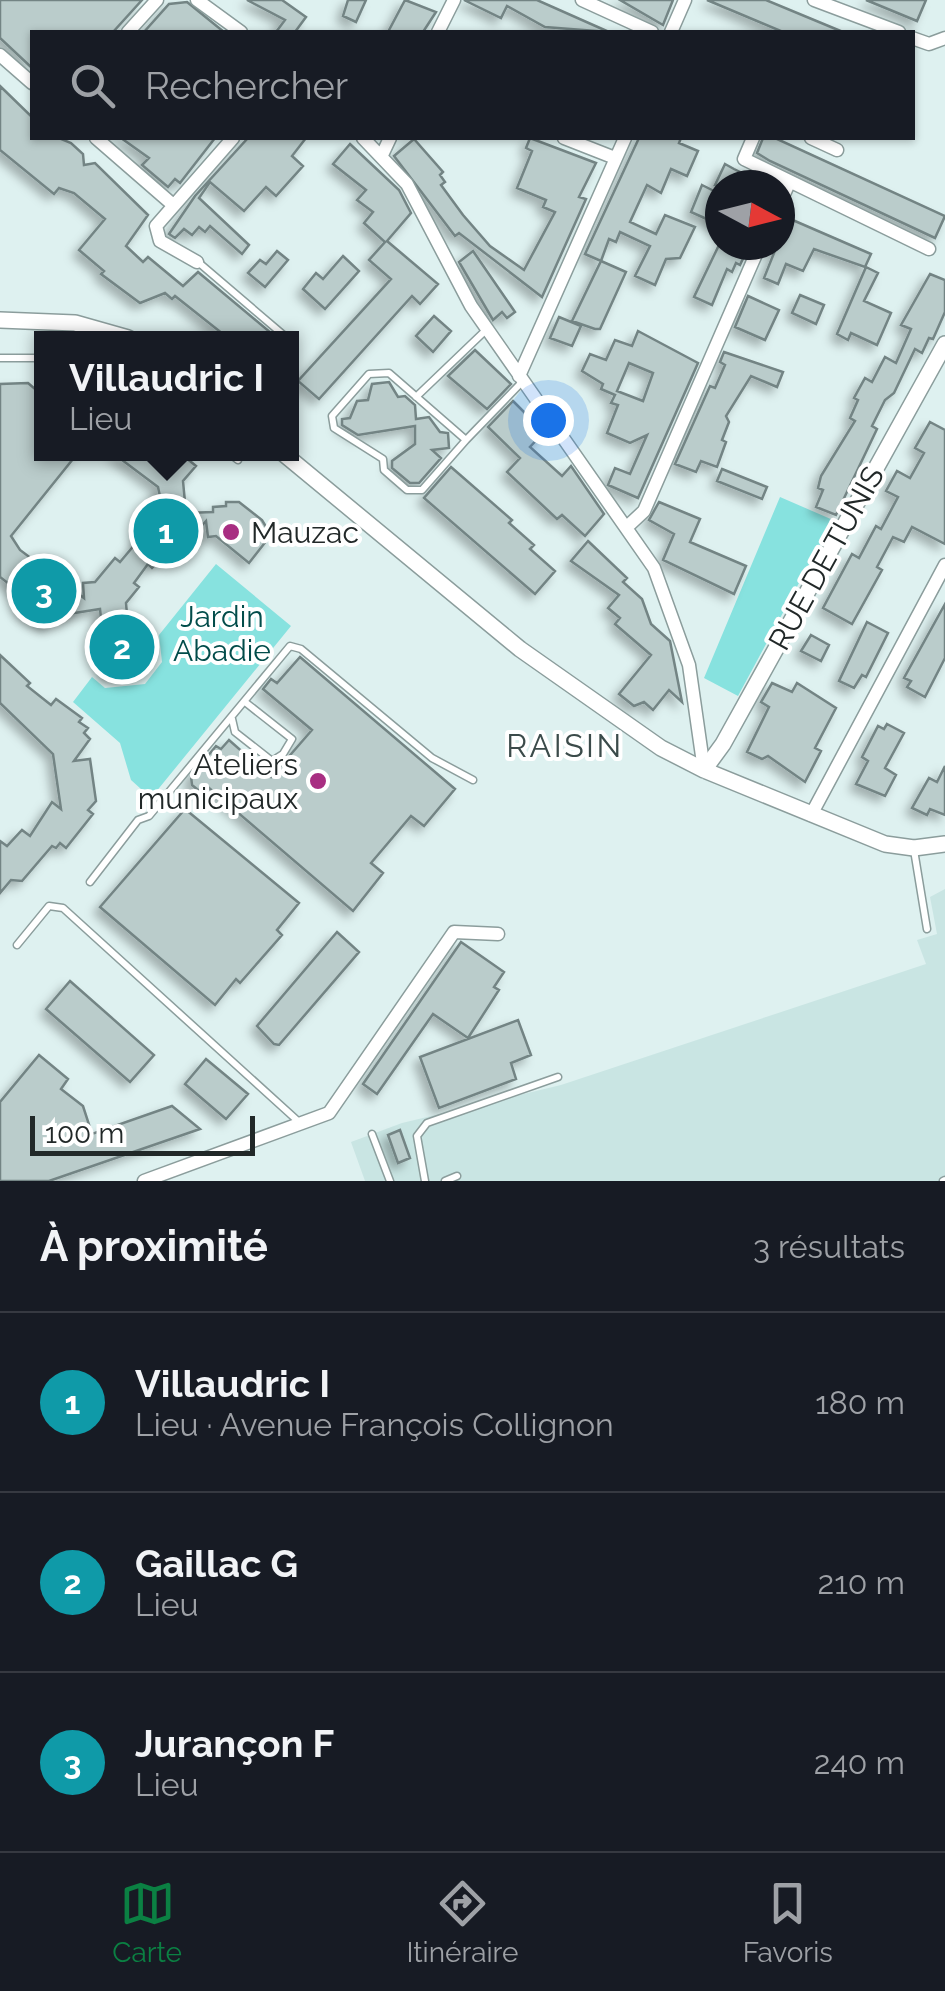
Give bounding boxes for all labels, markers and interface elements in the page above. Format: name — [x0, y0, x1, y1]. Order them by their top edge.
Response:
search box — [30, 30, 915, 140]
icon: search — [65, 58, 120, 113]
text: Rechercher — [145, 63, 348, 108]
north arrow — [705, 170, 795, 260]
popup — [34, 331, 299, 461]
text: Villaudric I — [69, 355, 264, 400]
your location — [523, 395, 574, 446]
text: Lieu — [69, 400, 132, 437]
street label: RUE DE TUNIS — [761, 460, 891, 656]
pin: 1 — [134, 494, 198, 568]
place label: Mauzac — [251, 515, 359, 550]
marker: Mauzac — [220, 521, 242, 543]
pin: 3 — [12, 554, 76, 628]
park label: Jardin Abadie — [173, 599, 271, 668]
pin: 2 — [90, 610, 154, 684]
district label: RAISIN — [506, 727, 624, 764]
place label: Ateliers municipaux — [138, 747, 298, 816]
marker: Ateliers municipaux — [307, 770, 329, 792]
scale bar — [30, 1111, 255, 1156]
text: 100 m — [45, 1117, 124, 1150]
text: À proximité — [40, 1222, 268, 1271]
text: 3 résultats — [753, 1228, 905, 1265]
text: Villaudric I — [135, 1361, 330, 1406]
text: 1 — [65, 1384, 80, 1421]
text: 180 m — [815, 1384, 905, 1421]
text: Lieu · Avenue François Collignon — [135, 1406, 614, 1443]
text: Gaillac G — [135, 1541, 298, 1586]
text: 2 — [63, 1564, 82, 1601]
text: 210 m — [817, 1564, 905, 1601]
text: Lieu — [135, 1586, 198, 1623]
text: Jurançon F — [135, 1721, 334, 1766]
text: 3 — [64, 1744, 81, 1781]
text: 240 m — [814, 1744, 905, 1781]
text: Lieu — [135, 1766, 198, 1803]
tab: Carte — [112, 1876, 182, 1969]
tab: Itinéraire — [406, 1876, 518, 1969]
tab: Favoris — [743, 1876, 833, 1969]

